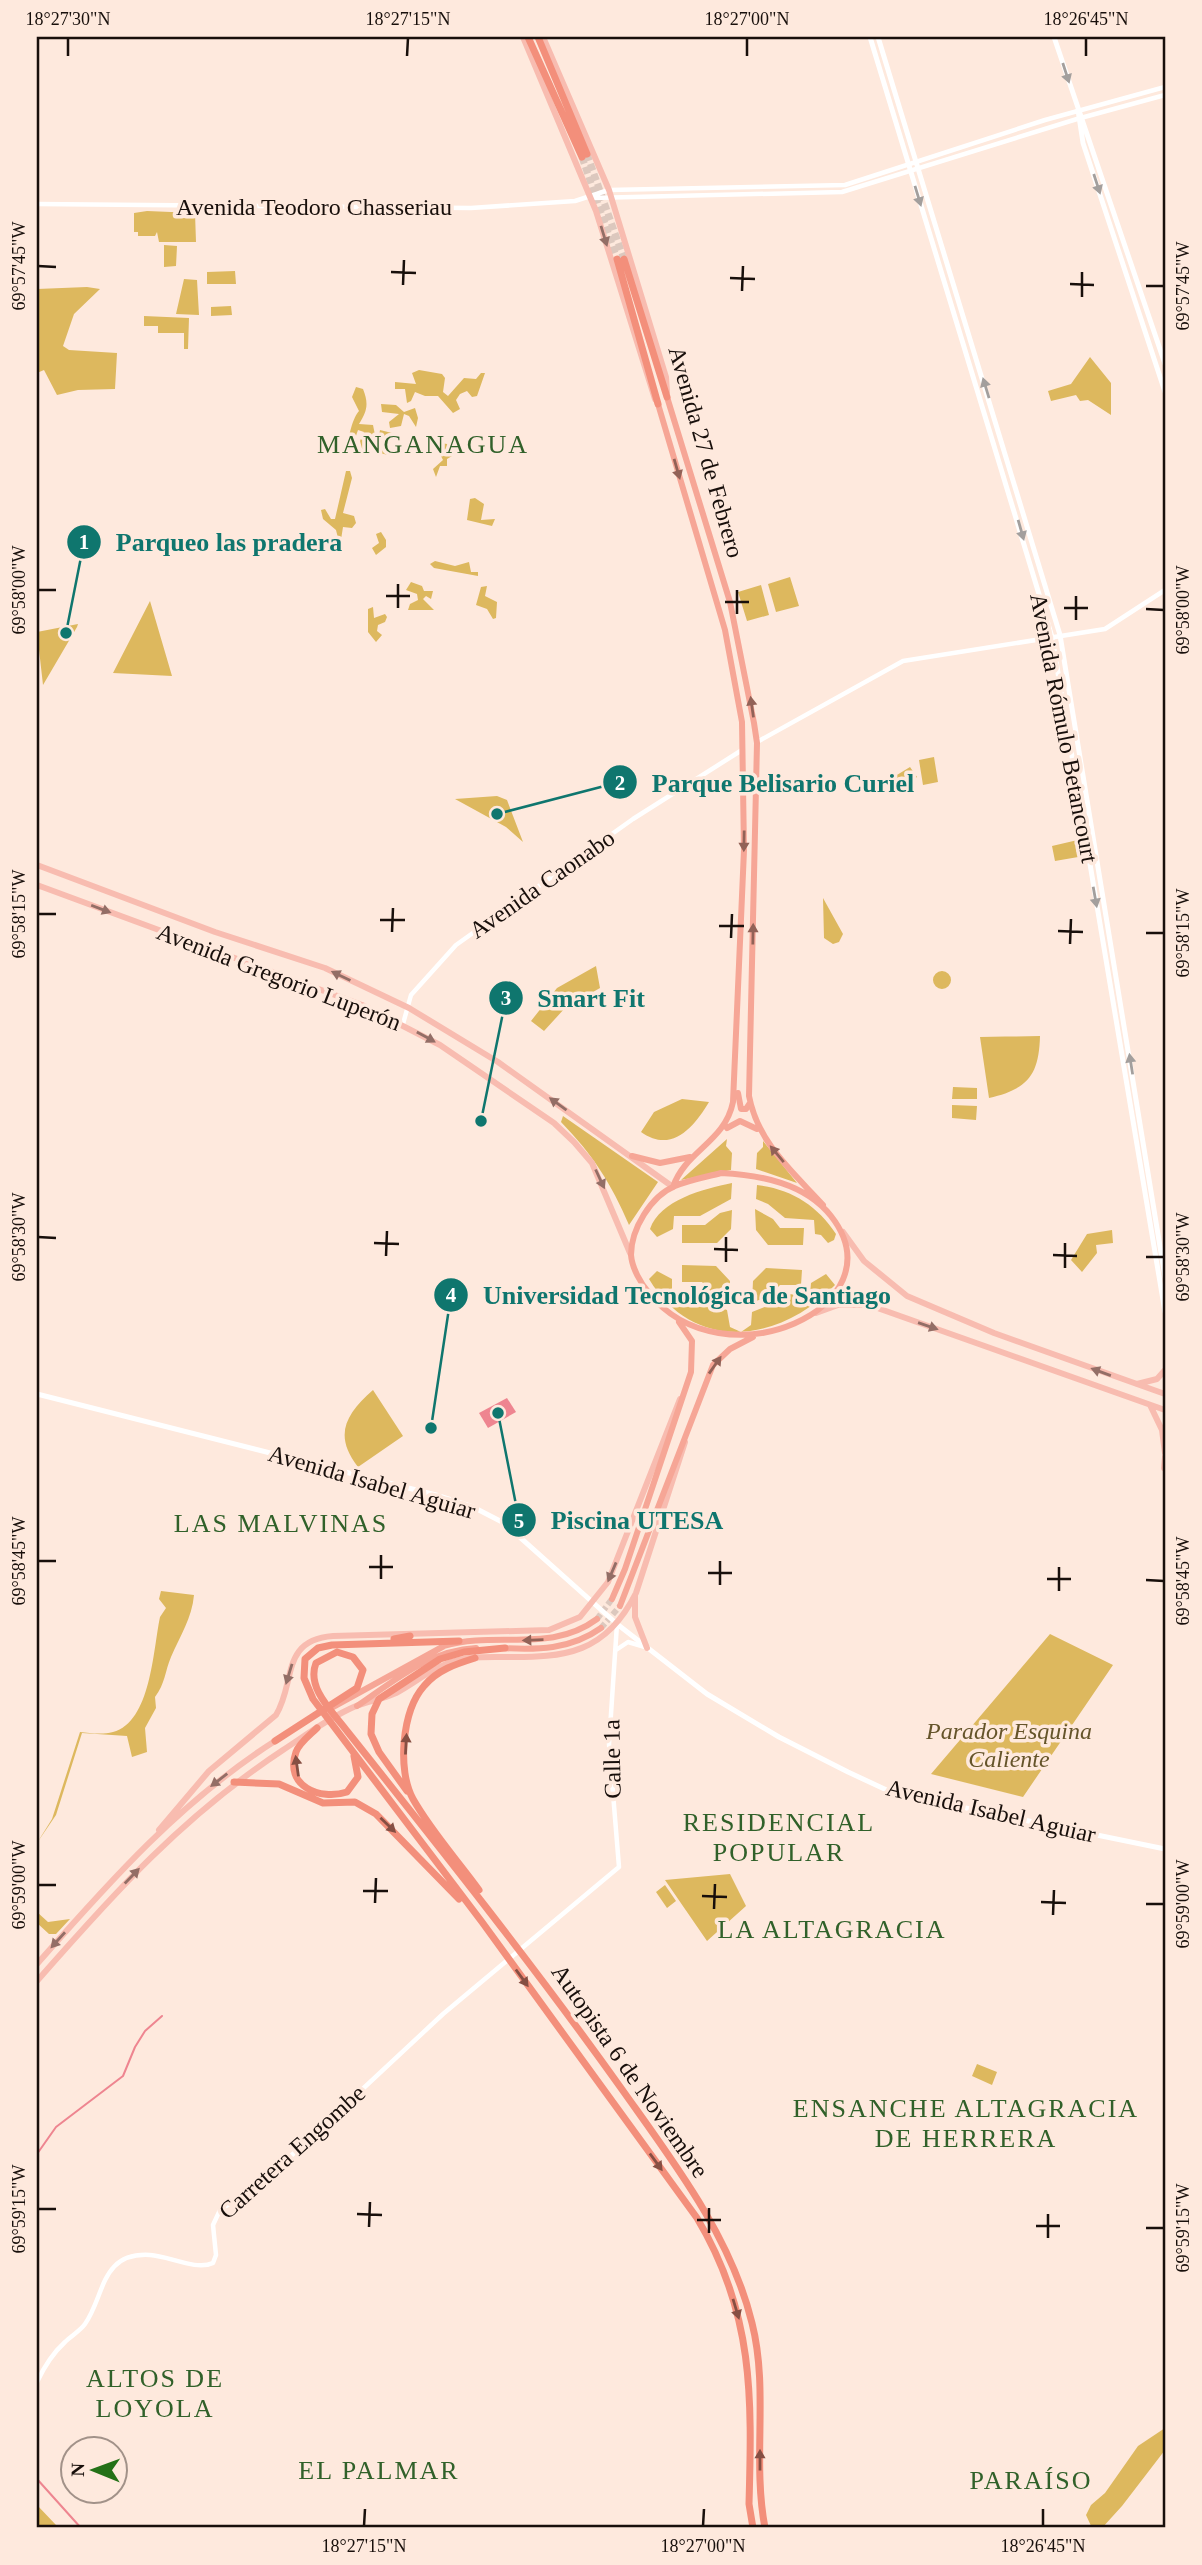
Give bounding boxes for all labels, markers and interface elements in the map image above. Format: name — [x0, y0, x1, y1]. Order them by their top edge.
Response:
text: 18°27'30"N — [26, 9, 110, 29]
text: 18°27'15"N — [366, 9, 450, 29]
text: 18°27'00"N — [705, 9, 789, 29]
text: 18°26'45"N — [1044, 9, 1128, 29]
one-way arrow — [1062, 63, 1072, 84]
one-way arrow — [1092, 173, 1102, 194]
one-way arrow — [913, 186, 923, 207]
street label: Avenida Teodoro Chasseriau — [176, 194, 452, 220]
text: 69°57'45"W — [9, 222, 29, 310]
one-way arrow — [599, 226, 609, 247]
text: 69°57'45"W — [1173, 242, 1193, 330]
street label: Avenida 27 de Febrero — [663, 343, 749, 561]
one-way arrow — [980, 377, 991, 398]
district label: MANGANAGUA — [317, 430, 529, 459]
one-way arrow — [673, 459, 683, 480]
callout: Parqueo las pradera — [67, 518, 356, 565]
one-way arrow — [1017, 520, 1027, 541]
text: Parqueo las pradera — [116, 528, 342, 557]
text: 1 — [79, 530, 89, 554]
text: 69°58'00"W — [9, 546, 29, 634]
text: 69°58'00"W — [1173, 566, 1193, 654]
street label: Avenida Rómulo Betancourt — [1025, 591, 1103, 865]
one-way arrow — [746, 696, 757, 718]
callout: Parque Belisario Curiel — [602, 759, 928, 806]
text: Parque Belisario Curiel — [652, 769, 914, 798]
text: 2 — [615, 771, 625, 795]
street label: Avenida Caonabo — [465, 824, 619, 944]
one-way arrow — [738, 830, 750, 852]
text: 69°58'15"W — [9, 870, 29, 958]
one-way arrow — [1090, 886, 1101, 908]
text: 69°58'15"W — [1173, 889, 1193, 977]
one-way arrow — [90, 904, 111, 915]
street label: Avenida Gregorio Luperón — [153, 918, 405, 1036]
one-way arrow — [747, 923, 759, 945]
one-way arrow — [331, 970, 351, 982]
callout: Smart Fit — [488, 974, 659, 1021]
text: Smart Fit — [537, 984, 645, 1013]
text: 3 — [501, 986, 511, 1010]
one-way arrow — [416, 1031, 436, 1043]
one-way arrow — [1125, 1053, 1136, 1075]
one-way arrow — [549, 1097, 567, 1112]
one-way arrow — [770, 1146, 785, 1163]
one-way arrow — [594, 1169, 606, 1189]
text: 69°58'30"W — [9, 1193, 29, 1281]
text: 69°58'30"W — [1173, 1213, 1193, 1301]
callout: Universidad Tecnológica de Santiago — [434, 1271, 905, 1318]
text: Universidad Tecnológica de Santiago — [483, 1281, 891, 1310]
text: 4 — [446, 1283, 457, 1307]
one-way arrow — [918, 1321, 939, 1332]
one-way arrow — [708, 1356, 722, 1374]
one-way arrow — [1090, 1366, 1111, 1377]
street label: Avenida Isabel Aguiar — [265, 1440, 479, 1524]
callout: Piscina UTESA — [502, 1497, 737, 1544]
text: Piscina UTESA — [551, 1506, 724, 1535]
district label: LAS MALVINAS — [174, 1509, 388, 1538]
text: 5 — [514, 1509, 524, 1533]
text: 69°58'45"W — [9, 1517, 29, 1605]
text: 69°58'45"W — [1173, 1537, 1193, 1625]
one-way arrow — [606, 1561, 617, 1582]
one-way arrow — [522, 1635, 544, 1646]
one-way arrow — [283, 1664, 293, 1685]
park label: Parador Esquina Caliente — [925, 1718, 1092, 1772]
street label: Calle 1a — [598, 1719, 626, 1799]
one-way arrow — [401, 1733, 412, 1755]
one-way arrow — [292, 1755, 303, 1777]
one-way arrow — [210, 1773, 228, 1788]
street label: Avenida Isabel Aguiar — [884, 1774, 1098, 1848]
district label: RESIDENCIAL POPULAR — [683, 1808, 875, 1867]
one-way arrow — [379, 1817, 396, 1833]
text: 69°59'00"W — [9, 1841, 29, 1929]
text: 69°59'00"W — [1173, 1860, 1193, 1948]
one-way arrow — [123, 1868, 139, 1885]
district label: LA ALTAGRACIA — [718, 1915, 946, 1944]
one-way arrow — [50, 1931, 66, 1949]
street label: Autopista 6 de Noviembre — [547, 1960, 713, 2182]
one-way arrow — [515, 1968, 529, 1987]
street label: Carretera Engombe — [214, 2080, 370, 2224]
district label: ENSANCHE ALTAGRACIA DE HERRERA — [793, 2094, 1139, 2153]
one-way arrow — [648, 2152, 663, 2170]
text: 69°59'15"W — [9, 2165, 29, 2253]
text: 69°59'15"W — [1173, 2184, 1193, 2272]
one-way arrow — [731, 2299, 741, 2320]
district label: ALTOS DE LOYOLA — [86, 2364, 224, 2423]
north arrow — [60, 2436, 130, 2506]
one-way arrow — [754, 2449, 765, 2471]
district label: EL PALMAR — [298, 2456, 460, 2485]
text: N — [67, 2462, 88, 2477]
district label: PARAÍSO — [970, 2466, 1092, 2495]
text: 18°27'15"N — [322, 2536, 406, 2556]
text: 18°27'00"N — [661, 2536, 745, 2556]
text: 18°26'45"N — [1001, 2536, 1085, 2556]

